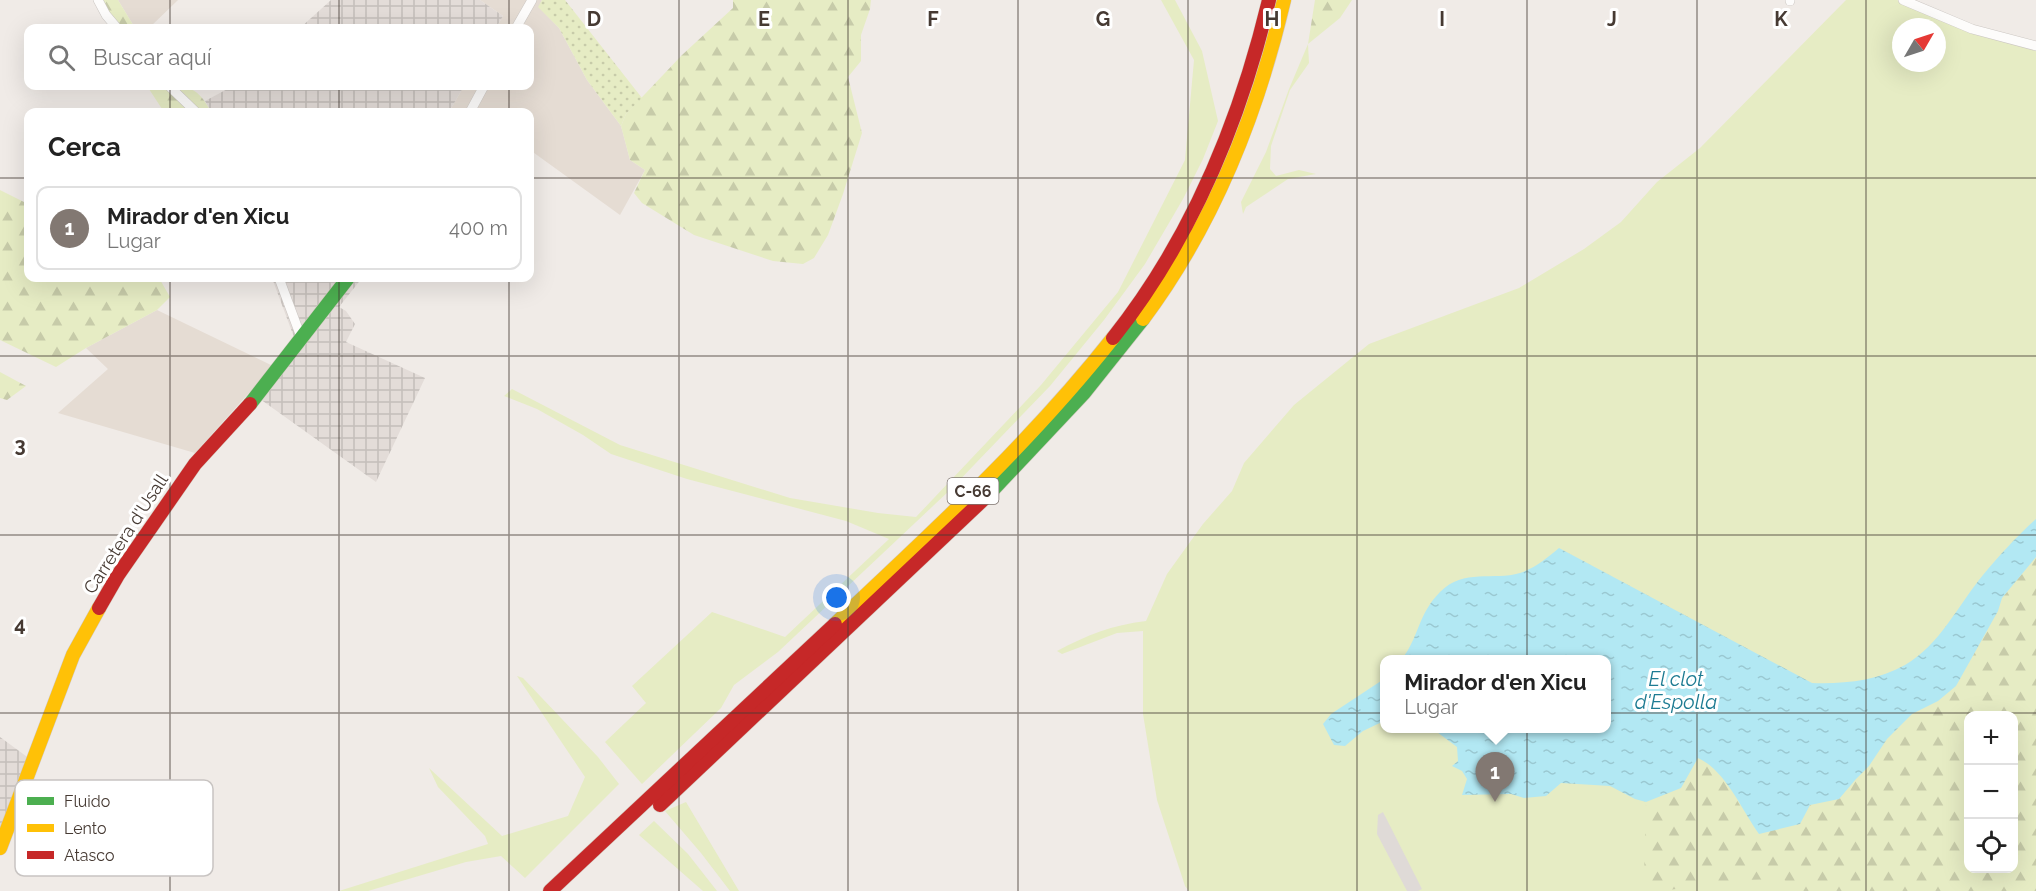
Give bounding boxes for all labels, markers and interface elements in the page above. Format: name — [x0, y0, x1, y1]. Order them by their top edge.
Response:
text: D — [587, 7, 601, 31]
text: E — [758, 7, 770, 31]
text: F — [927, 7, 939, 31]
text: G — [1096, 7, 1110, 31]
text: H — [1265, 7, 1279, 31]
text: I — [1439, 7, 1445, 31]
text: J — [1607, 7, 1617, 31]
text: K — [1774, 7, 1788, 31]
north arrow — [1892, 18, 1946, 72]
search box — [24, 24, 534, 90]
icon: search — [45, 41, 78, 74]
text: Buscar aquí — [93, 44, 212, 70]
text: Cerca — [48, 132, 121, 162]
text: Mirador d'en Xicu — [107, 203, 289, 229]
text: 1 — [65, 216, 74, 240]
text: 400 m — [449, 216, 508, 240]
text: Lugar — [107, 229, 161, 253]
text: 3 — [14, 433, 26, 457]
street label: Carretera d'Usall — [79, 470, 172, 598]
road number: C-66 — [948, 478, 998, 504]
your location — [822, 583, 851, 612]
text: 4 — [14, 612, 26, 636]
popup — [1380, 655, 1611, 733]
water label: El clot d'Espolla — [1635, 667, 1717, 714]
text: Mirador d'en Xicu — [1404, 669, 1587, 695]
text: Lugar — [1404, 695, 1458, 719]
map controls — [1964, 711, 2018, 873]
button: + — [1964, 711, 2018, 765]
pin: 1 — [1476, 752, 1514, 802]
button: − — [1964, 765, 2018, 819]
legend — [15, 780, 213, 876]
text: Fluido — [64, 792, 110, 811]
text: Lento — [64, 819, 107, 838]
button: locate — [1964, 819, 2018, 873]
text: Atasco — [64, 846, 115, 865]

